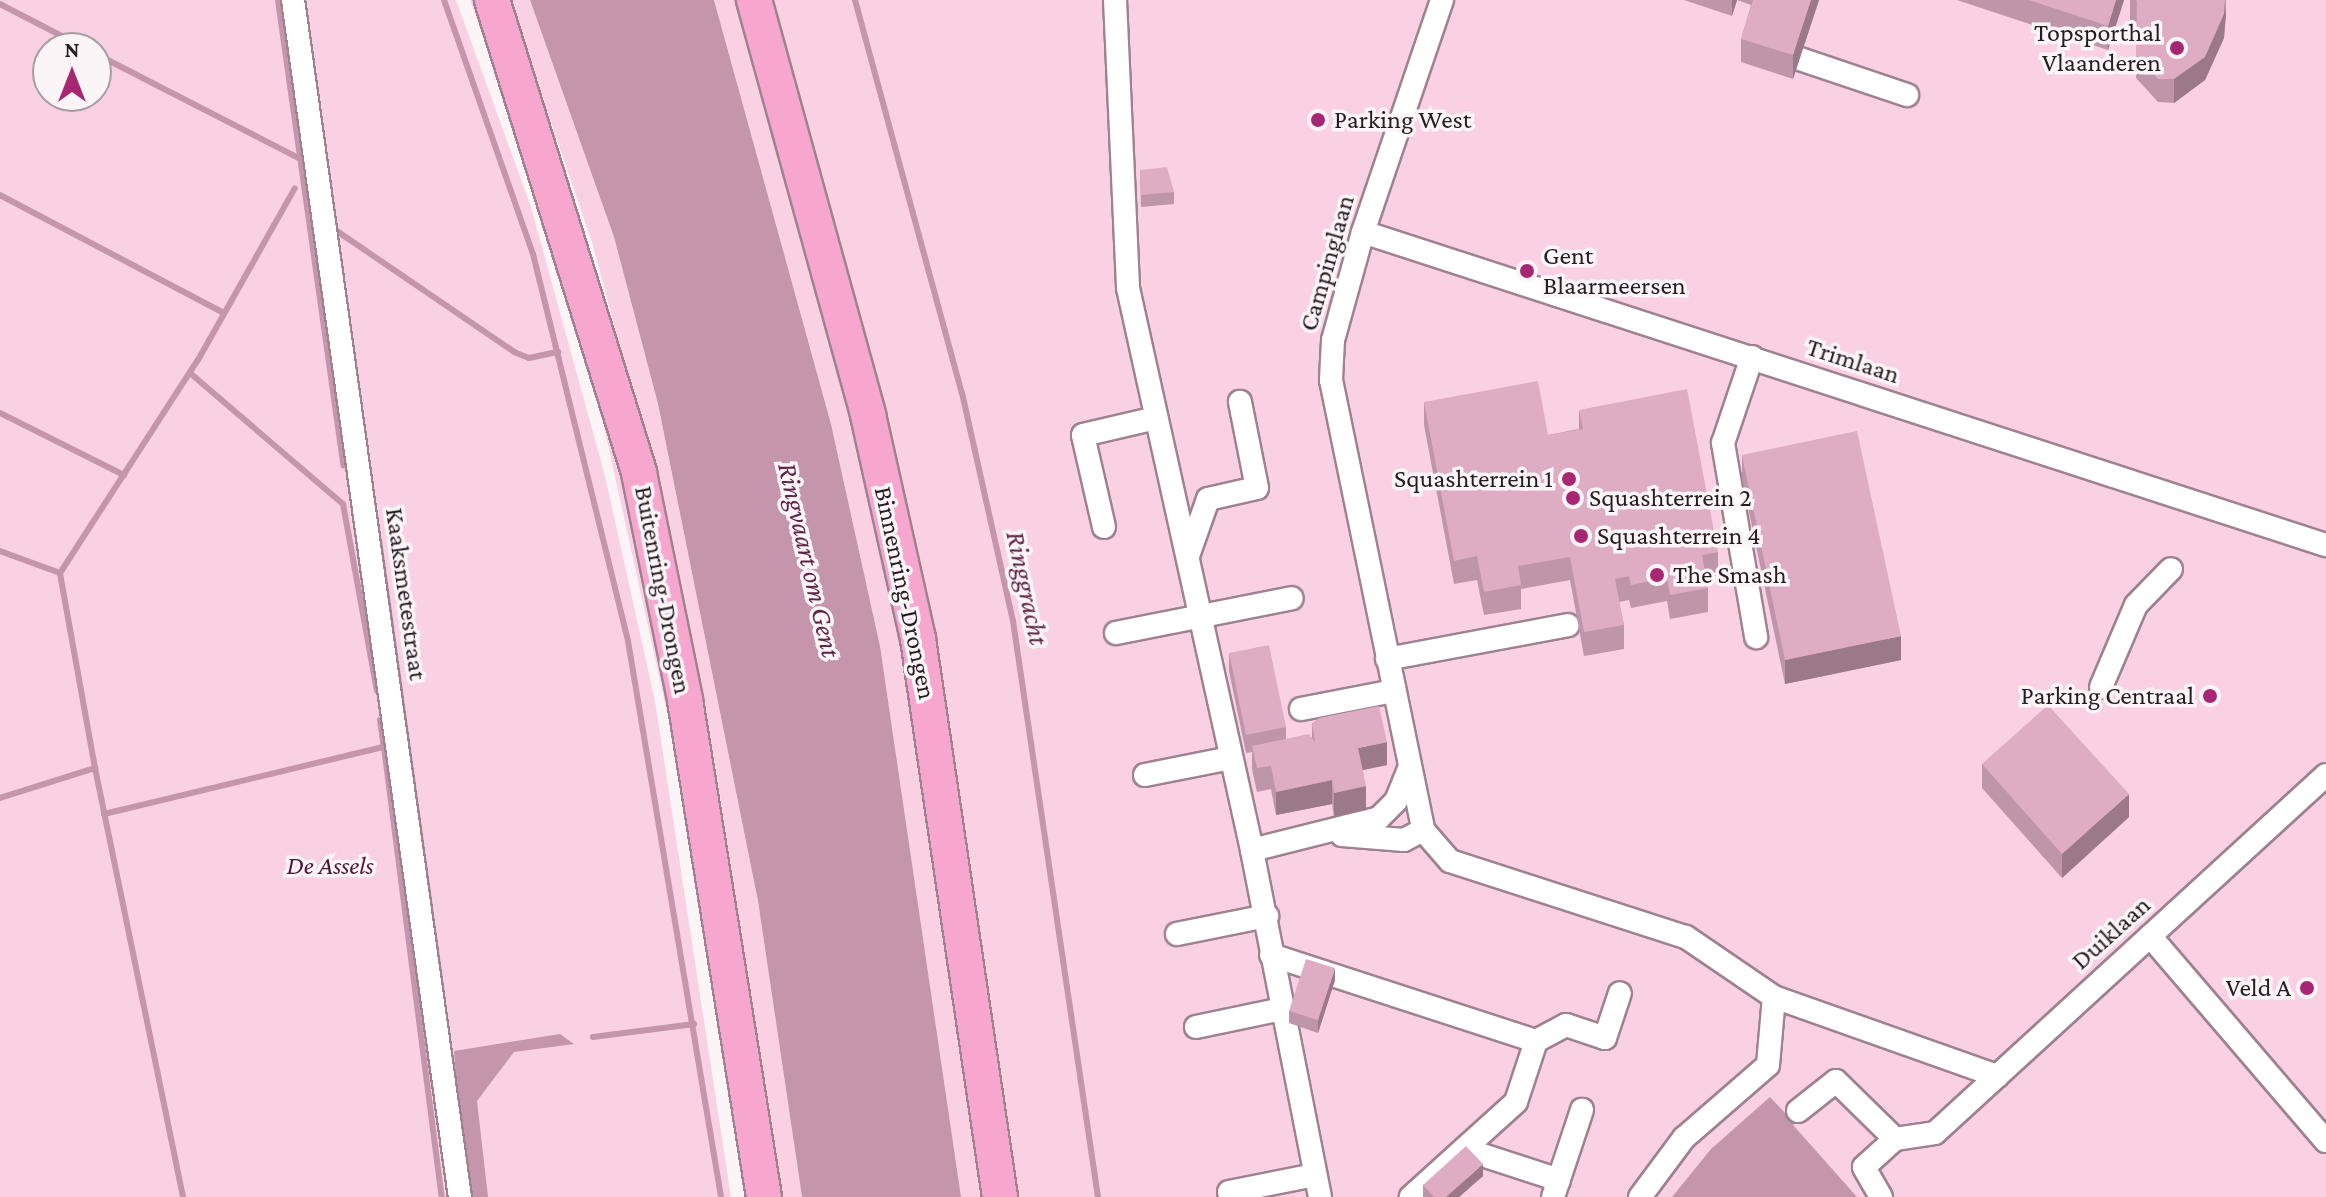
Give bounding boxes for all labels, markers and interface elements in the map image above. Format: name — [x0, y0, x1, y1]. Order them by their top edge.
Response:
place label: Topsporthal Vlaanderen — [2034, 17, 2161, 78]
north arrow — [32, 32, 112, 112]
text: N — [65, 37, 80, 62]
marker: Topsporthal Vlaanderen — [2168, 39, 2186, 57]
place label: Parking West — [1334, 104, 1471, 136]
marker: Parking West — [1309, 111, 1327, 129]
street label: Campinglaan — [1293, 191, 1361, 335]
place label: Gent Blaarmeersen — [1543, 240, 1686, 302]
marker: Gent Blaarmeersen — [1518, 262, 1536, 280]
street label: Trimlaan — [1803, 331, 1903, 391]
water label: Ringvaart om Gent — [770, 459, 848, 661]
place label: Squashterrein 1 — [1394, 463, 1553, 495]
marker: Squashterrein 1 — [1560, 470, 1578, 488]
place label: Squashterrein 2 — [1589, 482, 1752, 514]
street label: Buitenring-Drongen — [628, 483, 698, 697]
street label: Binnenring-Drongen — [867, 484, 943, 702]
marker: Squashterrein 2 — [1564, 489, 1582, 507]
street label: Kaaksmetestraat — [378, 506, 434, 682]
place label: Squashterrein 4 — [1597, 520, 1761, 552]
marker: Squashterrein 4 — [1572, 527, 1590, 545]
water label: Ringgracht — [999, 528, 1055, 648]
place label: The Smash — [1673, 559, 1787, 591]
marker: The Smash — [1648, 566, 1666, 584]
place label: Parking Centraal — [2021, 680, 2194, 712]
marker: Parking Centraal — [2201, 687, 2219, 705]
park label: De Assels — [286, 850, 374, 882]
street label: Duiklaan — [2065, 890, 2157, 976]
place label: Veld A — [2226, 972, 2291, 1004]
marker: Veld A — [2298, 979, 2316, 997]

